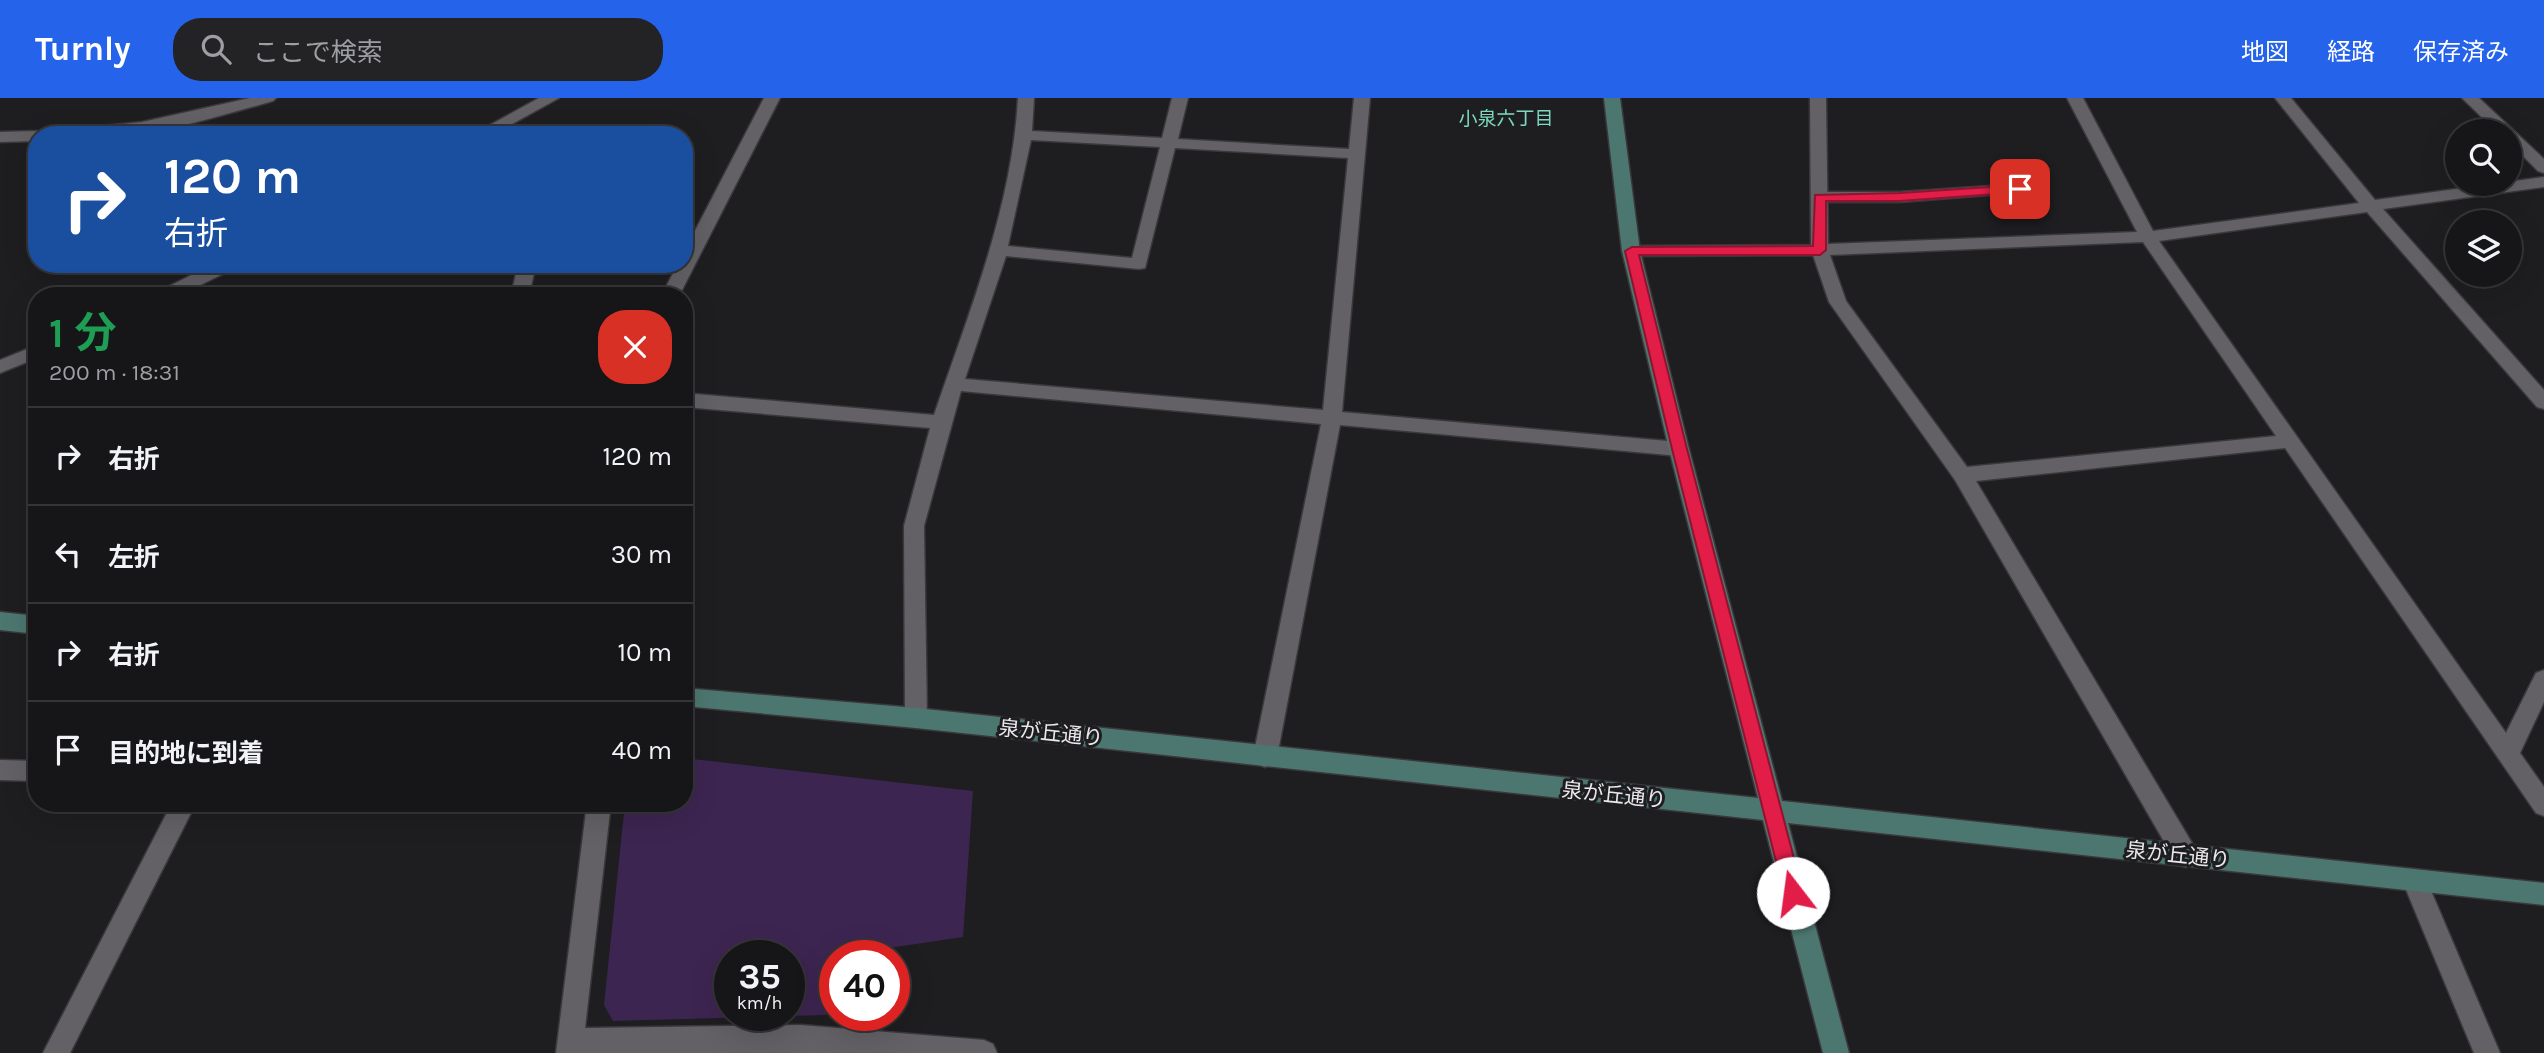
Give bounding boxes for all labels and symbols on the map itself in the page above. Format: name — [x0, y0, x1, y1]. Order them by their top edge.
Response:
district label: 小泉六丁目 — [1458, 108, 1554, 130]
pin — [1990, 159, 2050, 219]
street label: 泉が丘通り — [998, 716, 1104, 750]
street label: 泉が丘通り — [1561, 778, 1667, 812]
street label: 泉が丘通り — [2125, 838, 2231, 872]
position arrow — [1756, 856, 1830, 930]
speed limit sign: 40 — [819, 940, 910, 1031]

